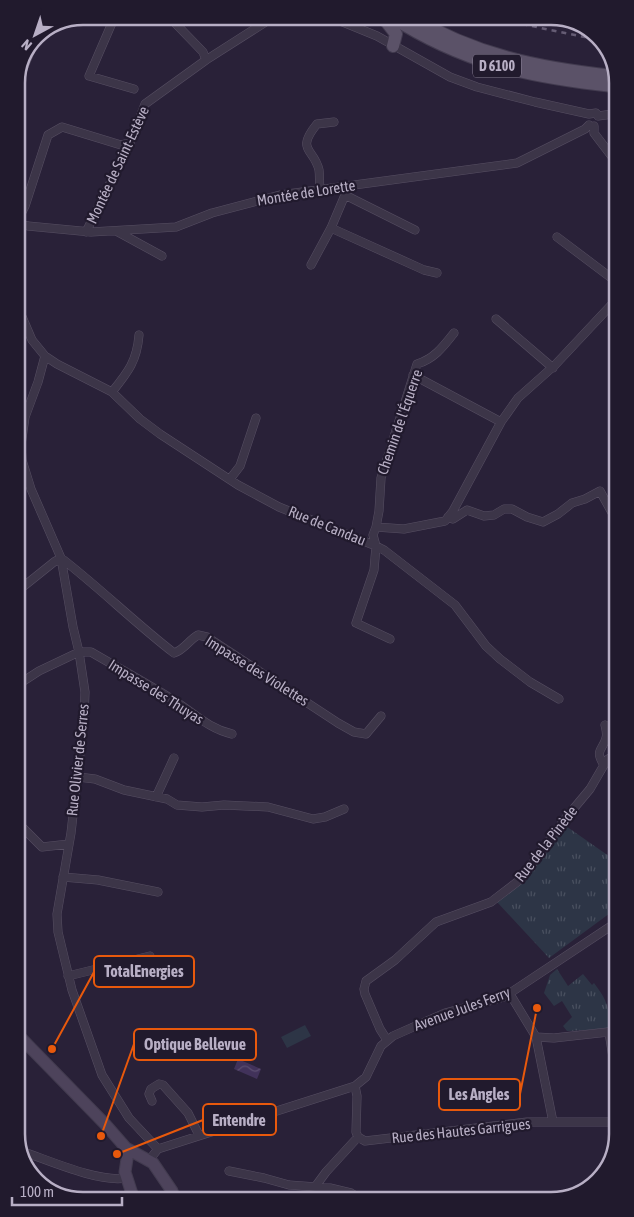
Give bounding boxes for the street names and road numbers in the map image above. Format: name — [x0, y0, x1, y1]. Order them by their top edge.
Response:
road number: D 6100 — [473, 54, 521, 78]
street label: Montée de Saint-Estève — [83, 103, 152, 226]
street label: Montée de Lorette — [255, 176, 357, 209]
street label: Chemin de l'Équerre — [374, 367, 426, 477]
street label: Rue de Candau — [286, 502, 368, 549]
street label: Impasse des Violettes — [203, 632, 312, 709]
street label: Impasse des Thuyas — [106, 656, 207, 728]
street label: Rue Olivier de Serres — [63, 703, 92, 817]
street label: Rue de la Pinède — [511, 802, 580, 885]
street label: Avenue Jules Ferry — [411, 983, 512, 1034]
street label: Rue des Hautes Garrigues — [391, 1115, 531, 1146]

